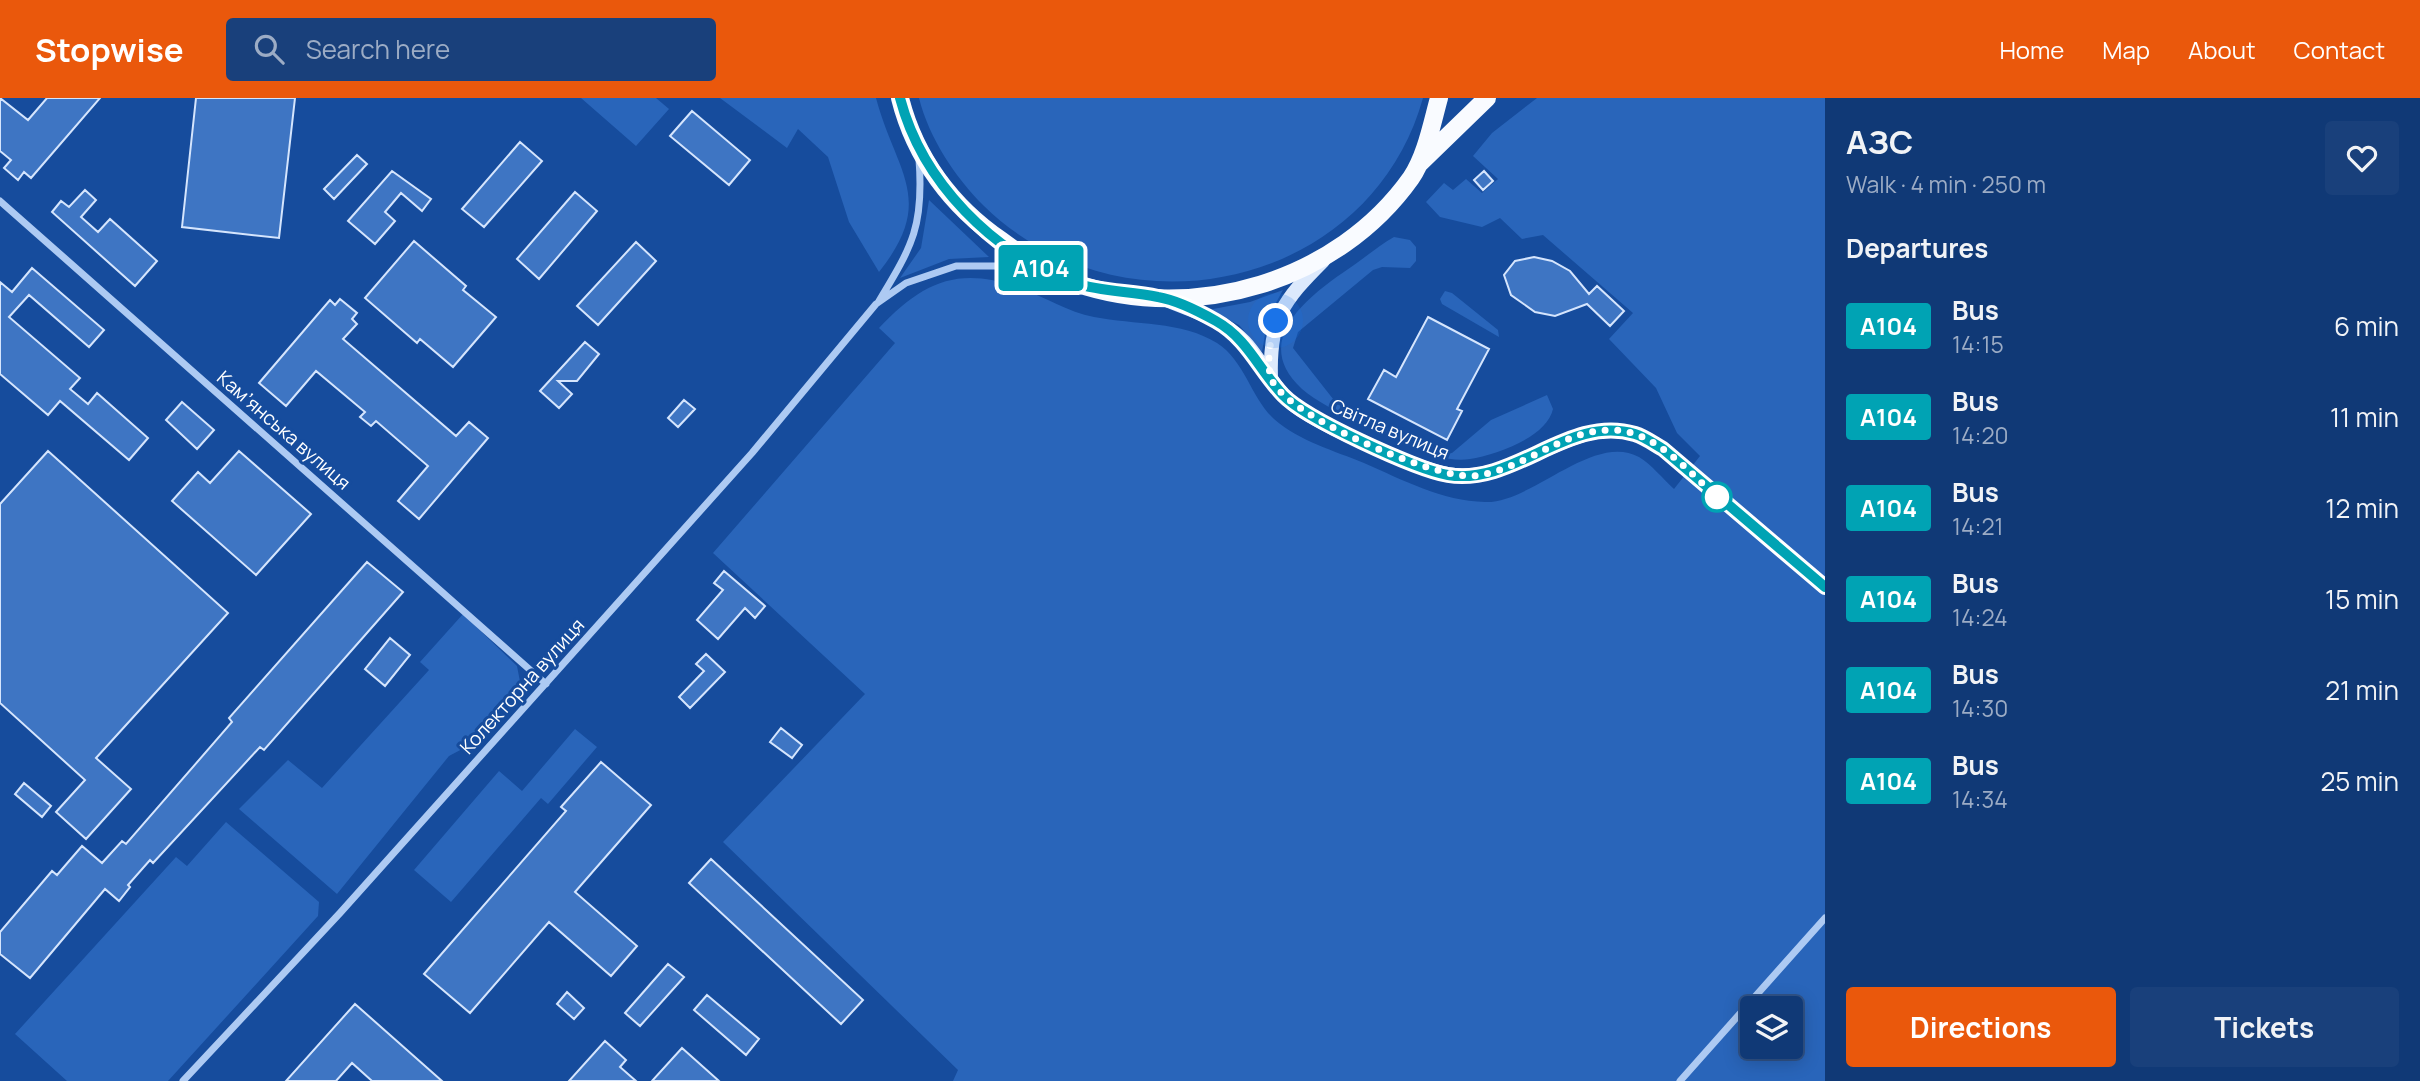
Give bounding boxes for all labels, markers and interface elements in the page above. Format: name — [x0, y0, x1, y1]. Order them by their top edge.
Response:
search box — [226, 18, 716, 81]
text: Stopwise — [35, 27, 184, 72]
icon: search — [250, 30, 288, 68]
text: Search here — [306, 31, 450, 67]
text: Home — [1999, 33, 2064, 66]
text: Map — [2102, 33, 2150, 66]
text: About — [2188, 33, 2256, 66]
text: Contact — [2294, 33, 2385, 66]
text: АЗС — [1846, 119, 1913, 164]
button: heart — [2325, 121, 2399, 195]
text: Walk · 4 min · 250 m — [1846, 168, 2046, 200]
text: Departures — [1846, 230, 1988, 266]
line badge: А104 — [992, 245, 1090, 291]
text: А104 — [1012, 251, 1070, 284]
text: Bus — [1952, 292, 1999, 328]
your location — [1258, 303, 1293, 338]
text: 6 min — [2334, 308, 2399, 344]
text: А104 — [1860, 309, 1917, 342]
text: 14:15 — [1952, 328, 2004, 360]
street label: Камʼянська вулиця — [212, 365, 356, 495]
text: Bus — [1952, 383, 1999, 419]
street label: Світла вулиця — [1327, 392, 1453, 466]
text: 11 min — [2330, 399, 2399, 435]
text: А104 — [1860, 400, 1917, 433]
text: 14:20 — [1952, 419, 2009, 451]
text: Bus — [1952, 474, 1999, 510]
unlabelled marker — [1702, 482, 1732, 512]
text: 12 min — [2325, 490, 2399, 526]
text: А104 — [1860, 491, 1917, 524]
text: 14:21 — [1952, 510, 2004, 542]
text: Bus — [1952, 565, 1999, 601]
text: 15 min — [2325, 581, 2399, 617]
text: А104 — [1860, 582, 1917, 615]
text: 14:24 — [1952, 601, 2008, 633]
street label: Колекторна вулиця — [454, 612, 590, 760]
text: Bus — [1952, 656, 1999, 692]
text: 21 min — [2325, 672, 2399, 708]
text: А104 — [1860, 673, 1917, 706]
text: 14:30 — [1952, 692, 2008, 724]
text: Bus — [1952, 747, 1999, 783]
text: 25 min — [2320, 763, 2399, 799]
text: А104 — [1860, 764, 1917, 797]
text: 14:34 — [1952, 783, 2008, 815]
button: Directions — [1846, 987, 2116, 1067]
button: Tickets — [2130, 987, 2399, 1067]
map controls — [1740, 996, 1803, 1059]
button: layers — [1740, 996, 1803, 1059]

